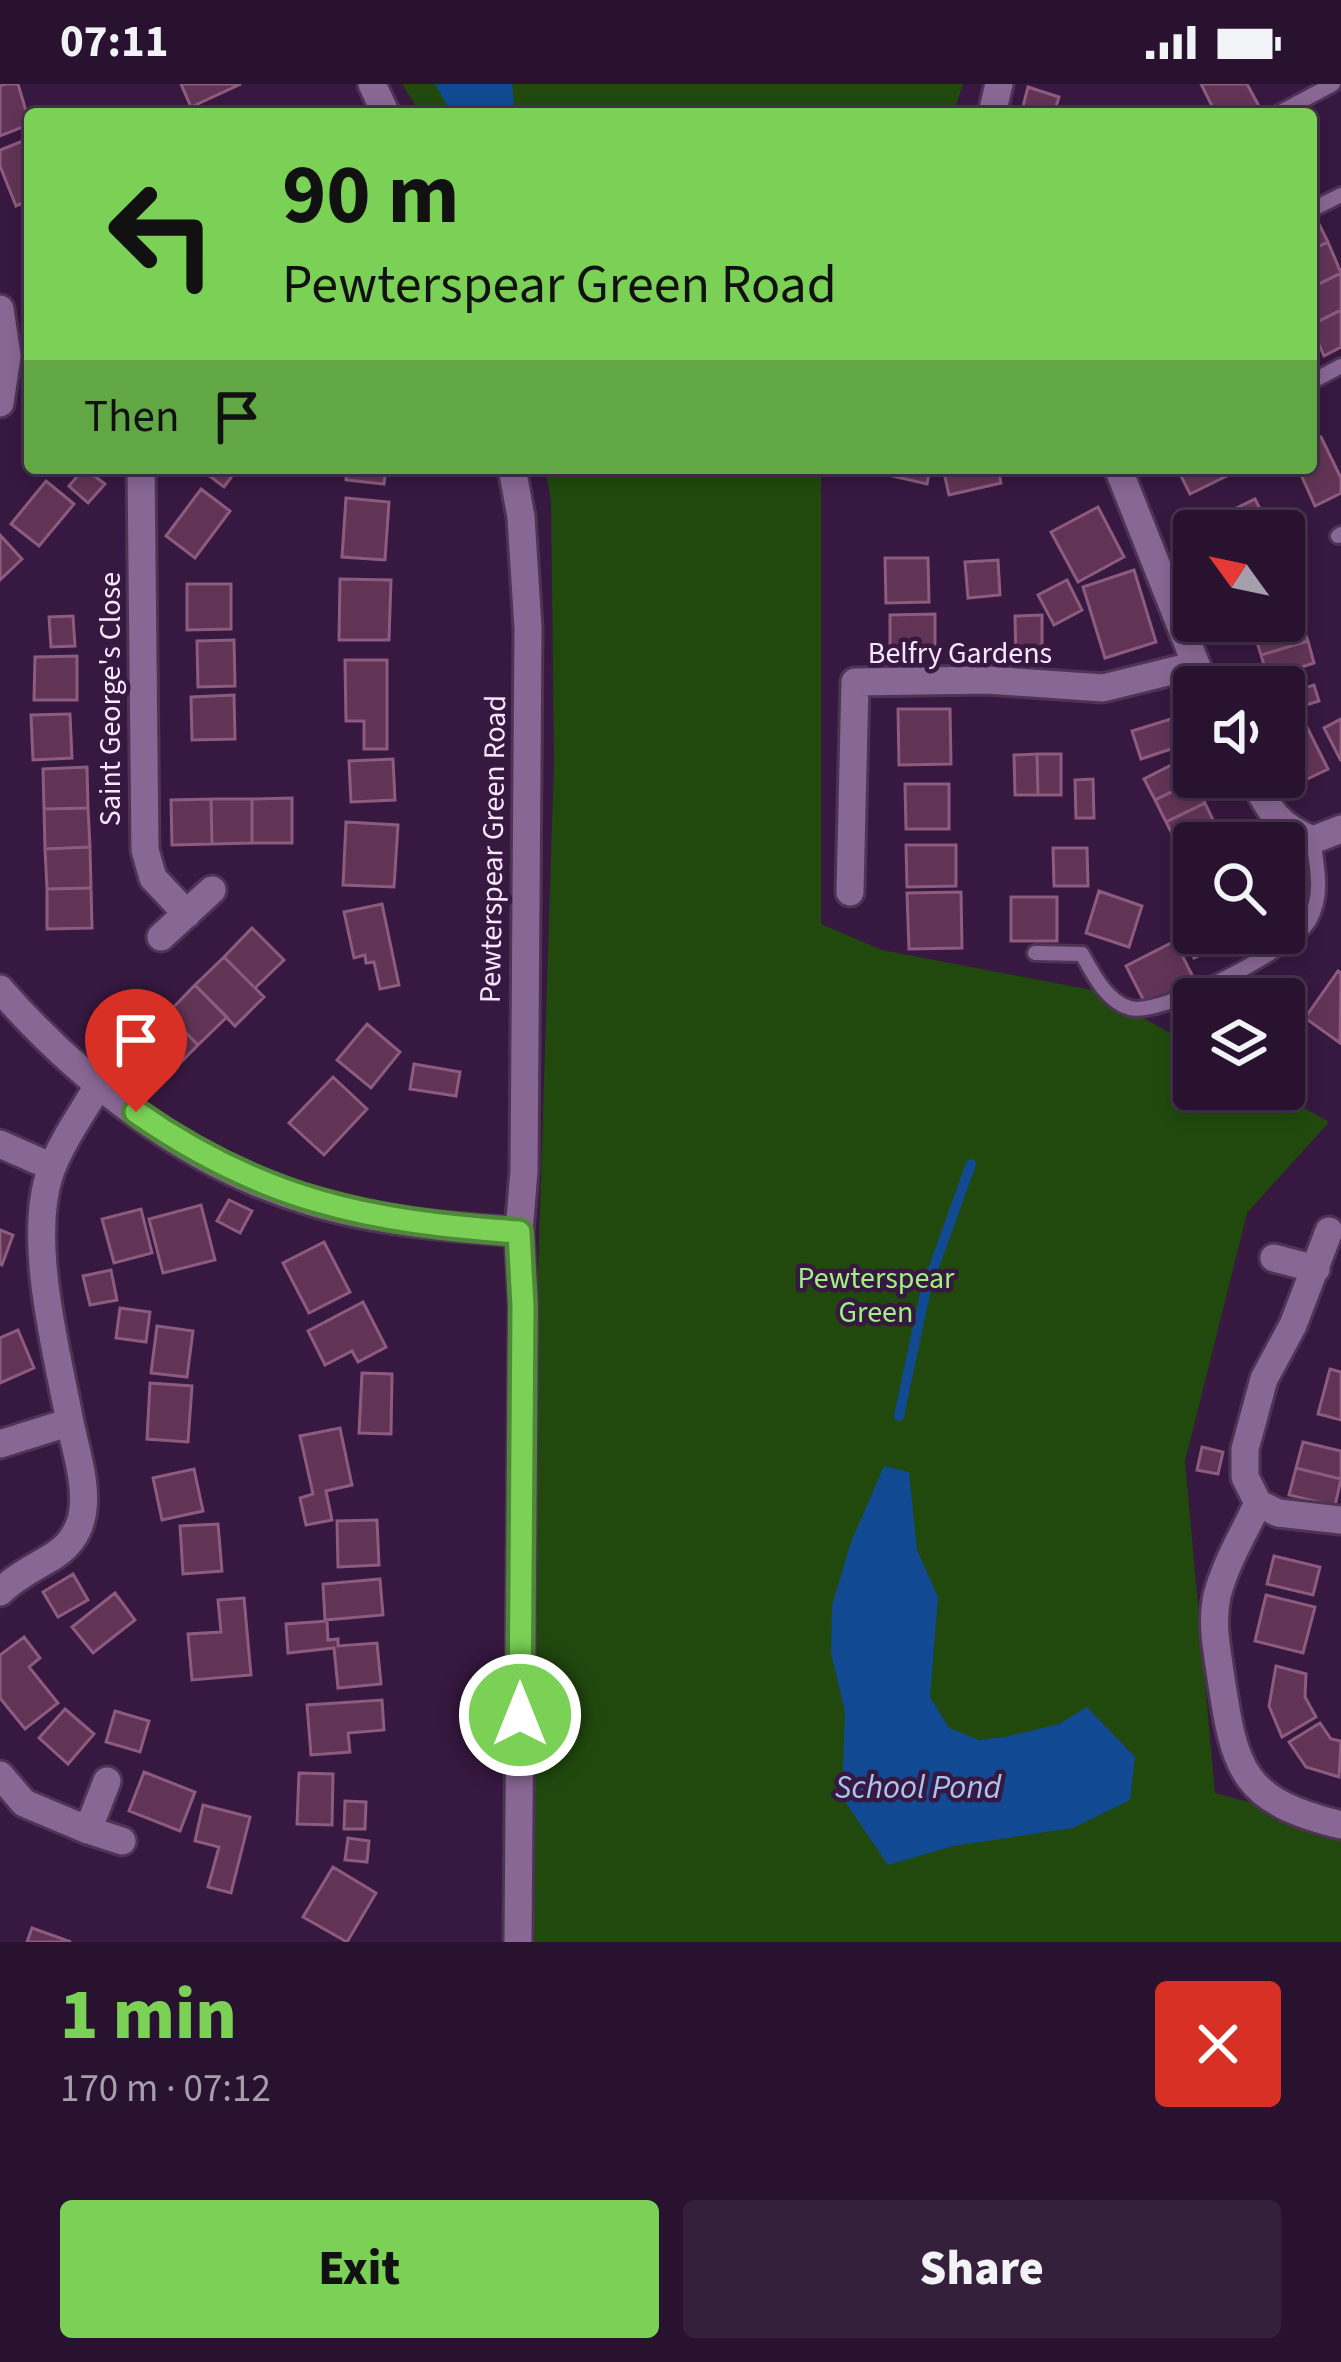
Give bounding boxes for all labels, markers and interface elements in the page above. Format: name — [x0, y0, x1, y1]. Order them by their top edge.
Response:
text: 07:11 — [60, 10, 169, 74]
text: 90 m — [282, 136, 460, 256]
icon: left — [84, 156, 240, 312]
text: Pewterspear Green Road — [282, 247, 837, 324]
icon: arrive — [204, 384, 270, 450]
text: Then — [84, 385, 180, 449]
north arrow — [1173, 510, 1305, 642]
map controls — [1173, 510, 1305, 1110]
street label: Saint George's Close — [89, 572, 132, 826]
street label: Belfry Gardens — [868, 632, 1052, 675]
button: sound — [1173, 666, 1305, 798]
street label: Pewterspear Green Road — [469, 695, 517, 1003]
button: search — [1173, 822, 1305, 954]
button: layers — [1173, 978, 1305, 1110]
pin — [85, 989, 187, 1112]
icon: arrive — [103, 1007, 169, 1073]
park label: Pewterspear Green — [798, 1257, 955, 1334]
position arrow — [457, 1652, 583, 1778]
water label: School Pond — [835, 1764, 1003, 1811]
text: 1 min — [60, 1964, 237, 2067]
button: close — [1155, 1981, 1281, 2107]
text: 170 m · 07:12 — [60, 2061, 271, 2117]
button: Exit — [60, 2200, 659, 2338]
button: Share — [683, 2200, 1281, 2338]

